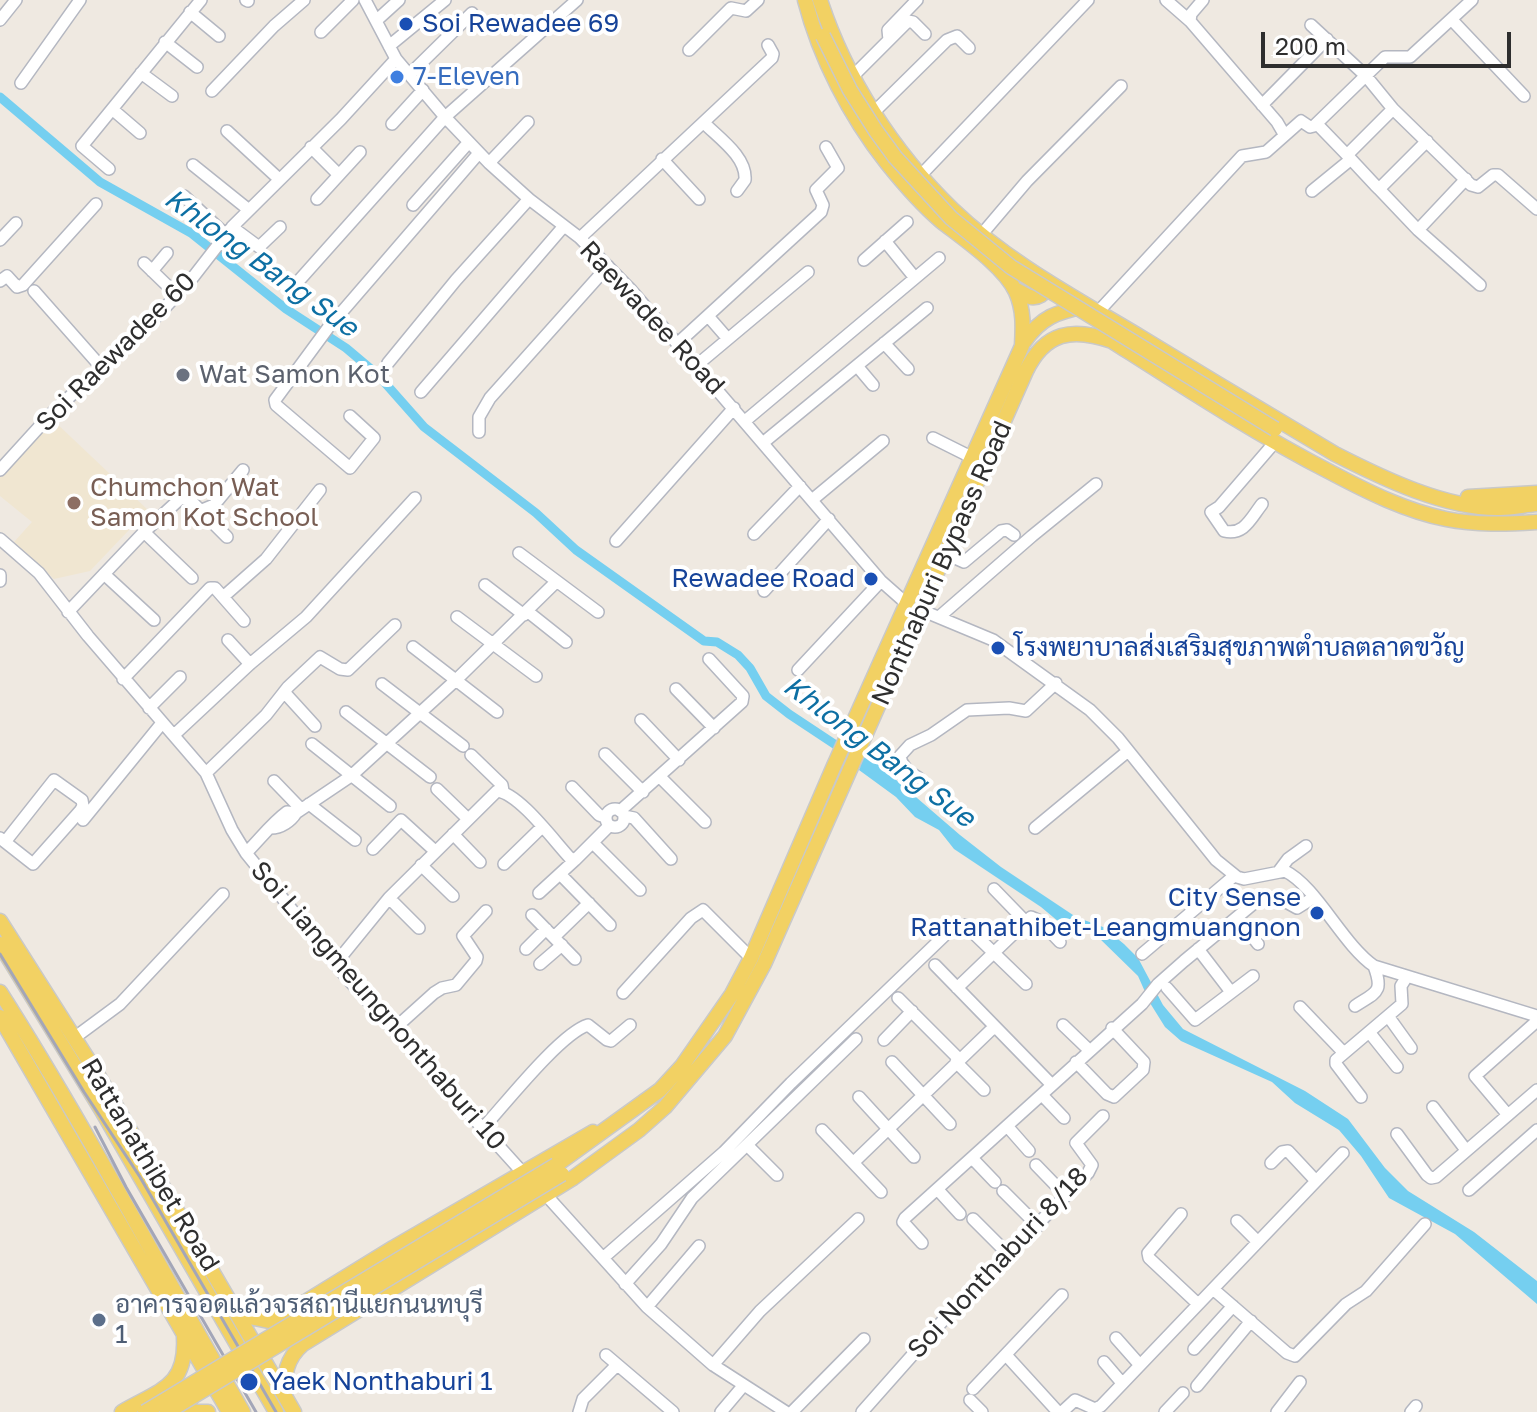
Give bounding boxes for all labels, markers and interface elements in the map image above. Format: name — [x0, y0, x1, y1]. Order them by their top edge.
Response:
place label: Soi Rewadee 69 — [422, 8, 619, 40]
marker: Soi Rewadee 69 — [397, 15, 415, 33]
scale bar — [1265, 16, 1515, 66]
text: 200 m — [1275, 31, 1346, 60]
place label: 7-Eleven — [413, 61, 520, 93]
marker: 7-Eleven — [388, 68, 406, 86]
water label: Khlong Bang Sue — [158, 182, 364, 344]
street label: Raewadee Road — [573, 235, 731, 401]
street label: Soi Raewadee 60 — [30, 266, 202, 438]
place label: Wat Samon Kot — [199, 359, 390, 391]
marker: Wat Samon Kot — [174, 366, 192, 384]
street label: Nonthaburi Bypass Road — [865, 416, 1019, 710]
place label: Chumchon Wat Samon Kot School — [90, 472, 319, 534]
marker: Chumchon Wat Samon Kot School — [65, 494, 83, 512]
place label: Rewadee Road — [671, 563, 855, 595]
marker: Rewadee Road — [862, 570, 880, 588]
place label: โรงพยาบาลส่งเสริมสุขภาพตำบลตลาดขวัญ — [1014, 632, 1465, 664]
marker: โรงพยาบาลส่งเสริมสุขภาพตำบลตลาดขวัญ — [989, 639, 1007, 657]
water label: Khlong Bang Sue — [777, 669, 981, 835]
street label: Soi Liangmeungnonthaburi 10 — [244, 855, 512, 1157]
place label: City Sense Rattanathibet-Leangmuangnon — [910, 882, 1301, 944]
marker: City Sense Rattanathibet-Leangmuangnon — [1308, 904, 1326, 922]
street label: Rattanathibet Road — [74, 1053, 226, 1277]
street label: Soi Nonthaburi 8/18 — [901, 1161, 1095, 1365]
place label: อาคารจอดแล้วจรสถานีแยกนนทบุรี 1 — [115, 1289, 483, 1350]
marker: อาคารจอดแล้วจรสถานีแยกนนทบุรี 1 — [90, 1311, 108, 1329]
place label: Yaek Nonthaburi 1 — [267, 1366, 493, 1398]
marker: Yaek Nonthaburi 1 — [238, 1371, 260, 1393]

